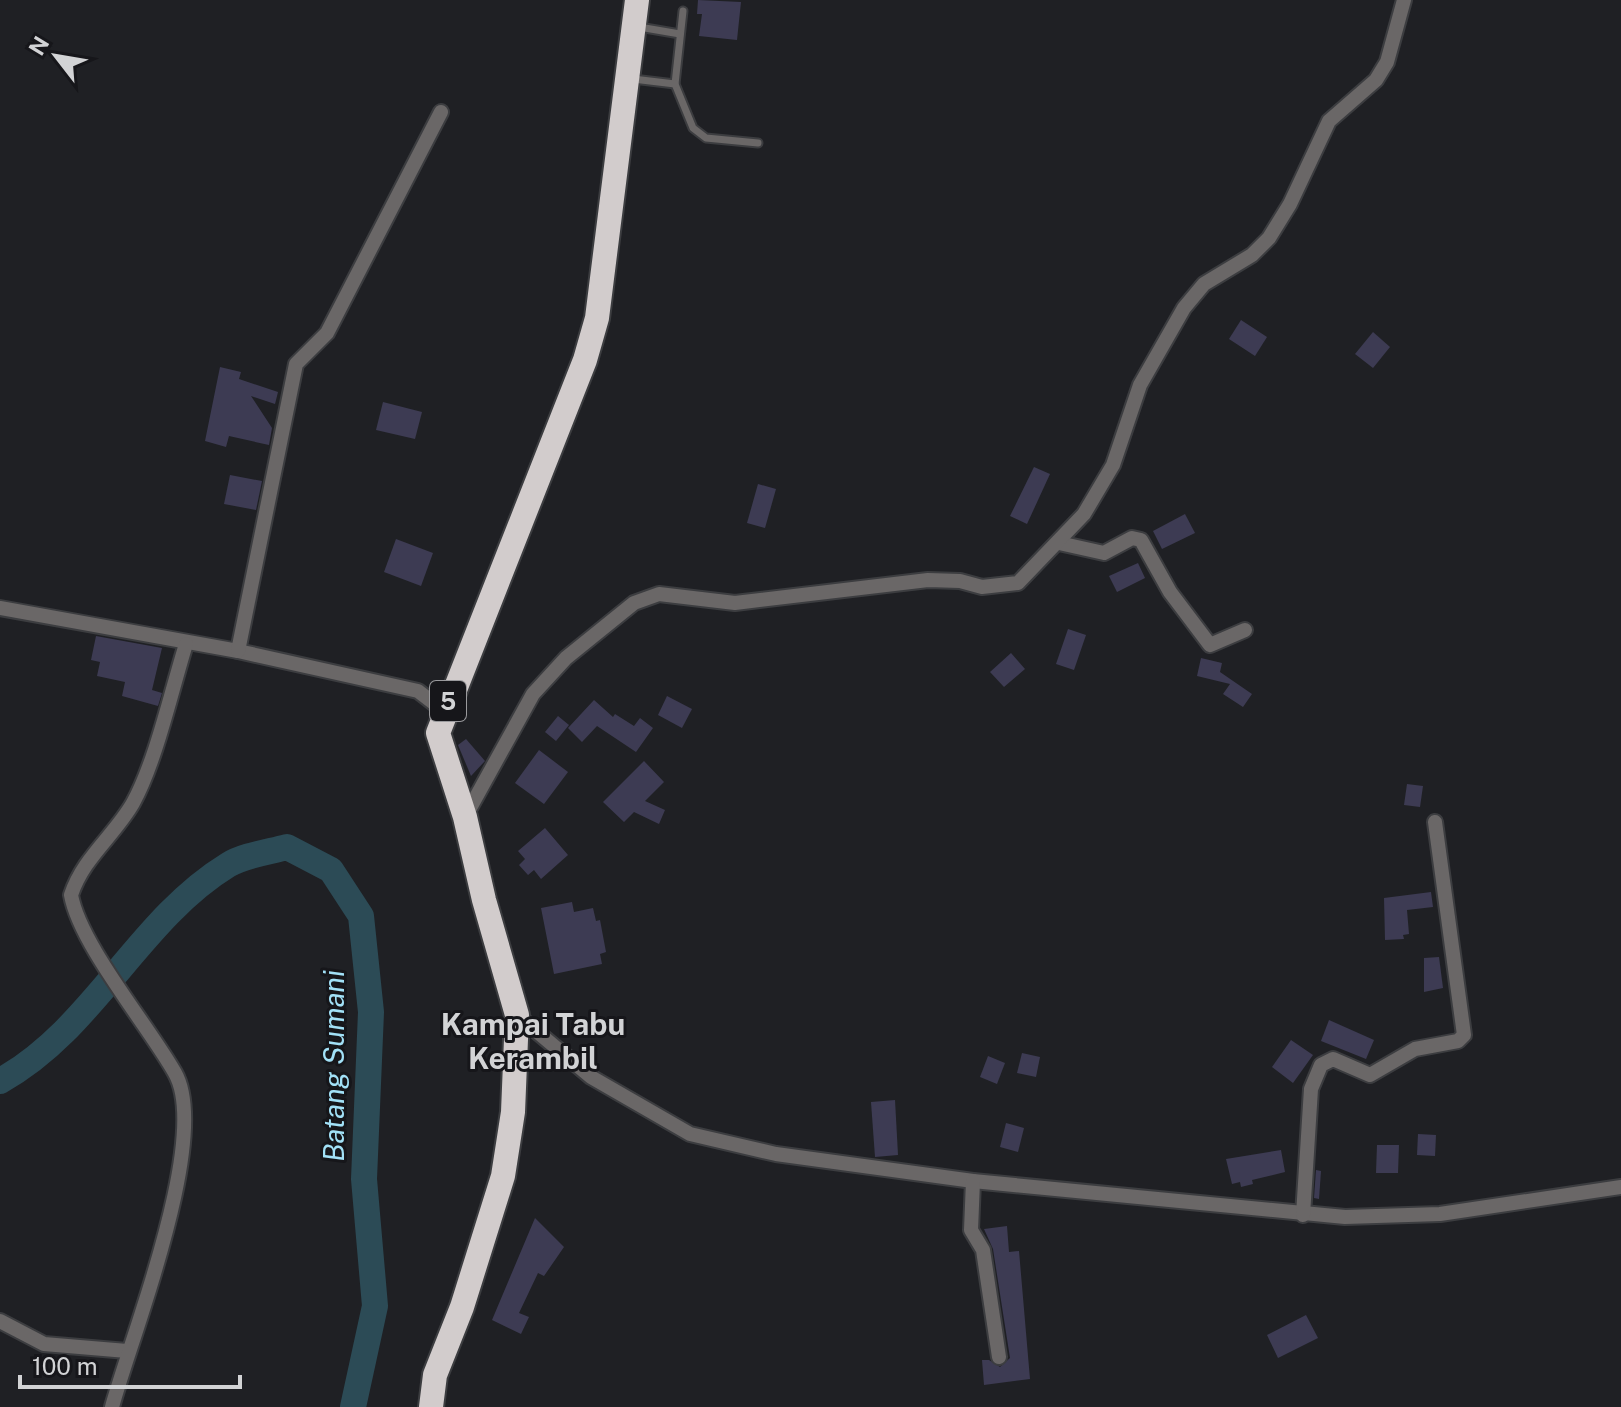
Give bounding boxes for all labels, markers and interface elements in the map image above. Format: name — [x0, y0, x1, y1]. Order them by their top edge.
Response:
north arrow — [16, 16, 96, 96]
text: N — [23, 32, 54, 60]
road number: 5 — [430, 681, 466, 721]
water label: Batang Sumani — [317, 970, 350, 1162]
district label: Kampai Tabu Kerambil — [441, 1006, 625, 1076]
scale bar — [20, 1339, 240, 1389]
text: 100 m — [32, 1352, 98, 1380]

